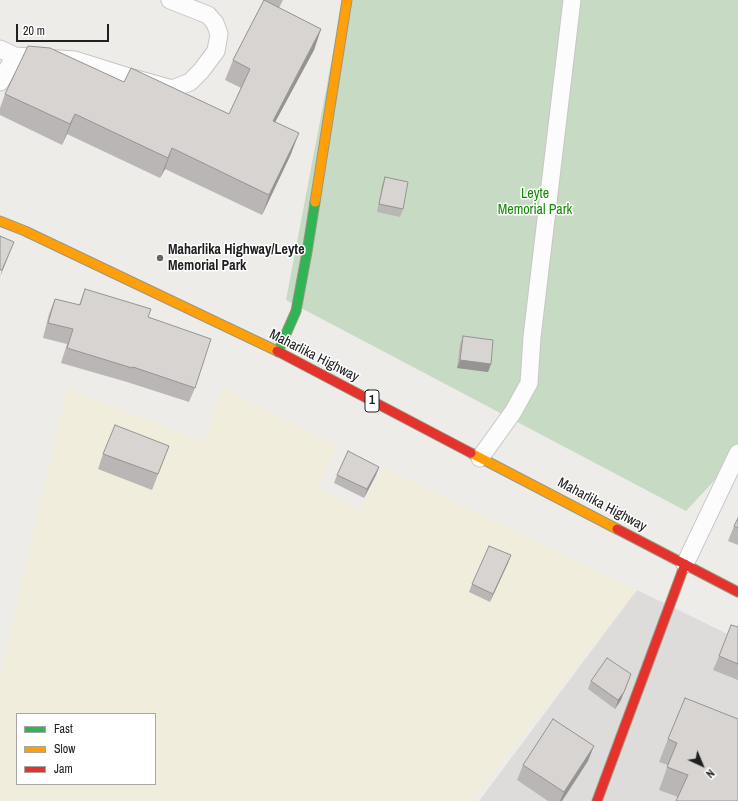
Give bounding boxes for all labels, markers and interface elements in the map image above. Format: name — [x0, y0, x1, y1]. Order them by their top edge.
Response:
scale bar — [18, 16, 111, 42]
text: 20 m — [23, 23, 45, 39]
park label: Leyte Memorial Park — [498, 186, 572, 218]
place label: Maharlika Highway/Leyte Memorial Park — [168, 242, 305, 274]
marker: Maharlika Highway/Leyte Memorial Park — [155, 253, 165, 263]
street label: Maharlika Highway — [266, 326, 362, 386]
road number: 1 — [365, 390, 379, 412]
street label: Maharlika Highway — [555, 475, 649, 535]
legend — [16, 713, 156, 785]
text: Fast — [54, 721, 73, 737]
text: Slow — [54, 741, 75, 757]
north arrow — [682, 745, 722, 785]
text: Jam — [54, 761, 73, 777]
text: N — [703, 766, 718, 781]

